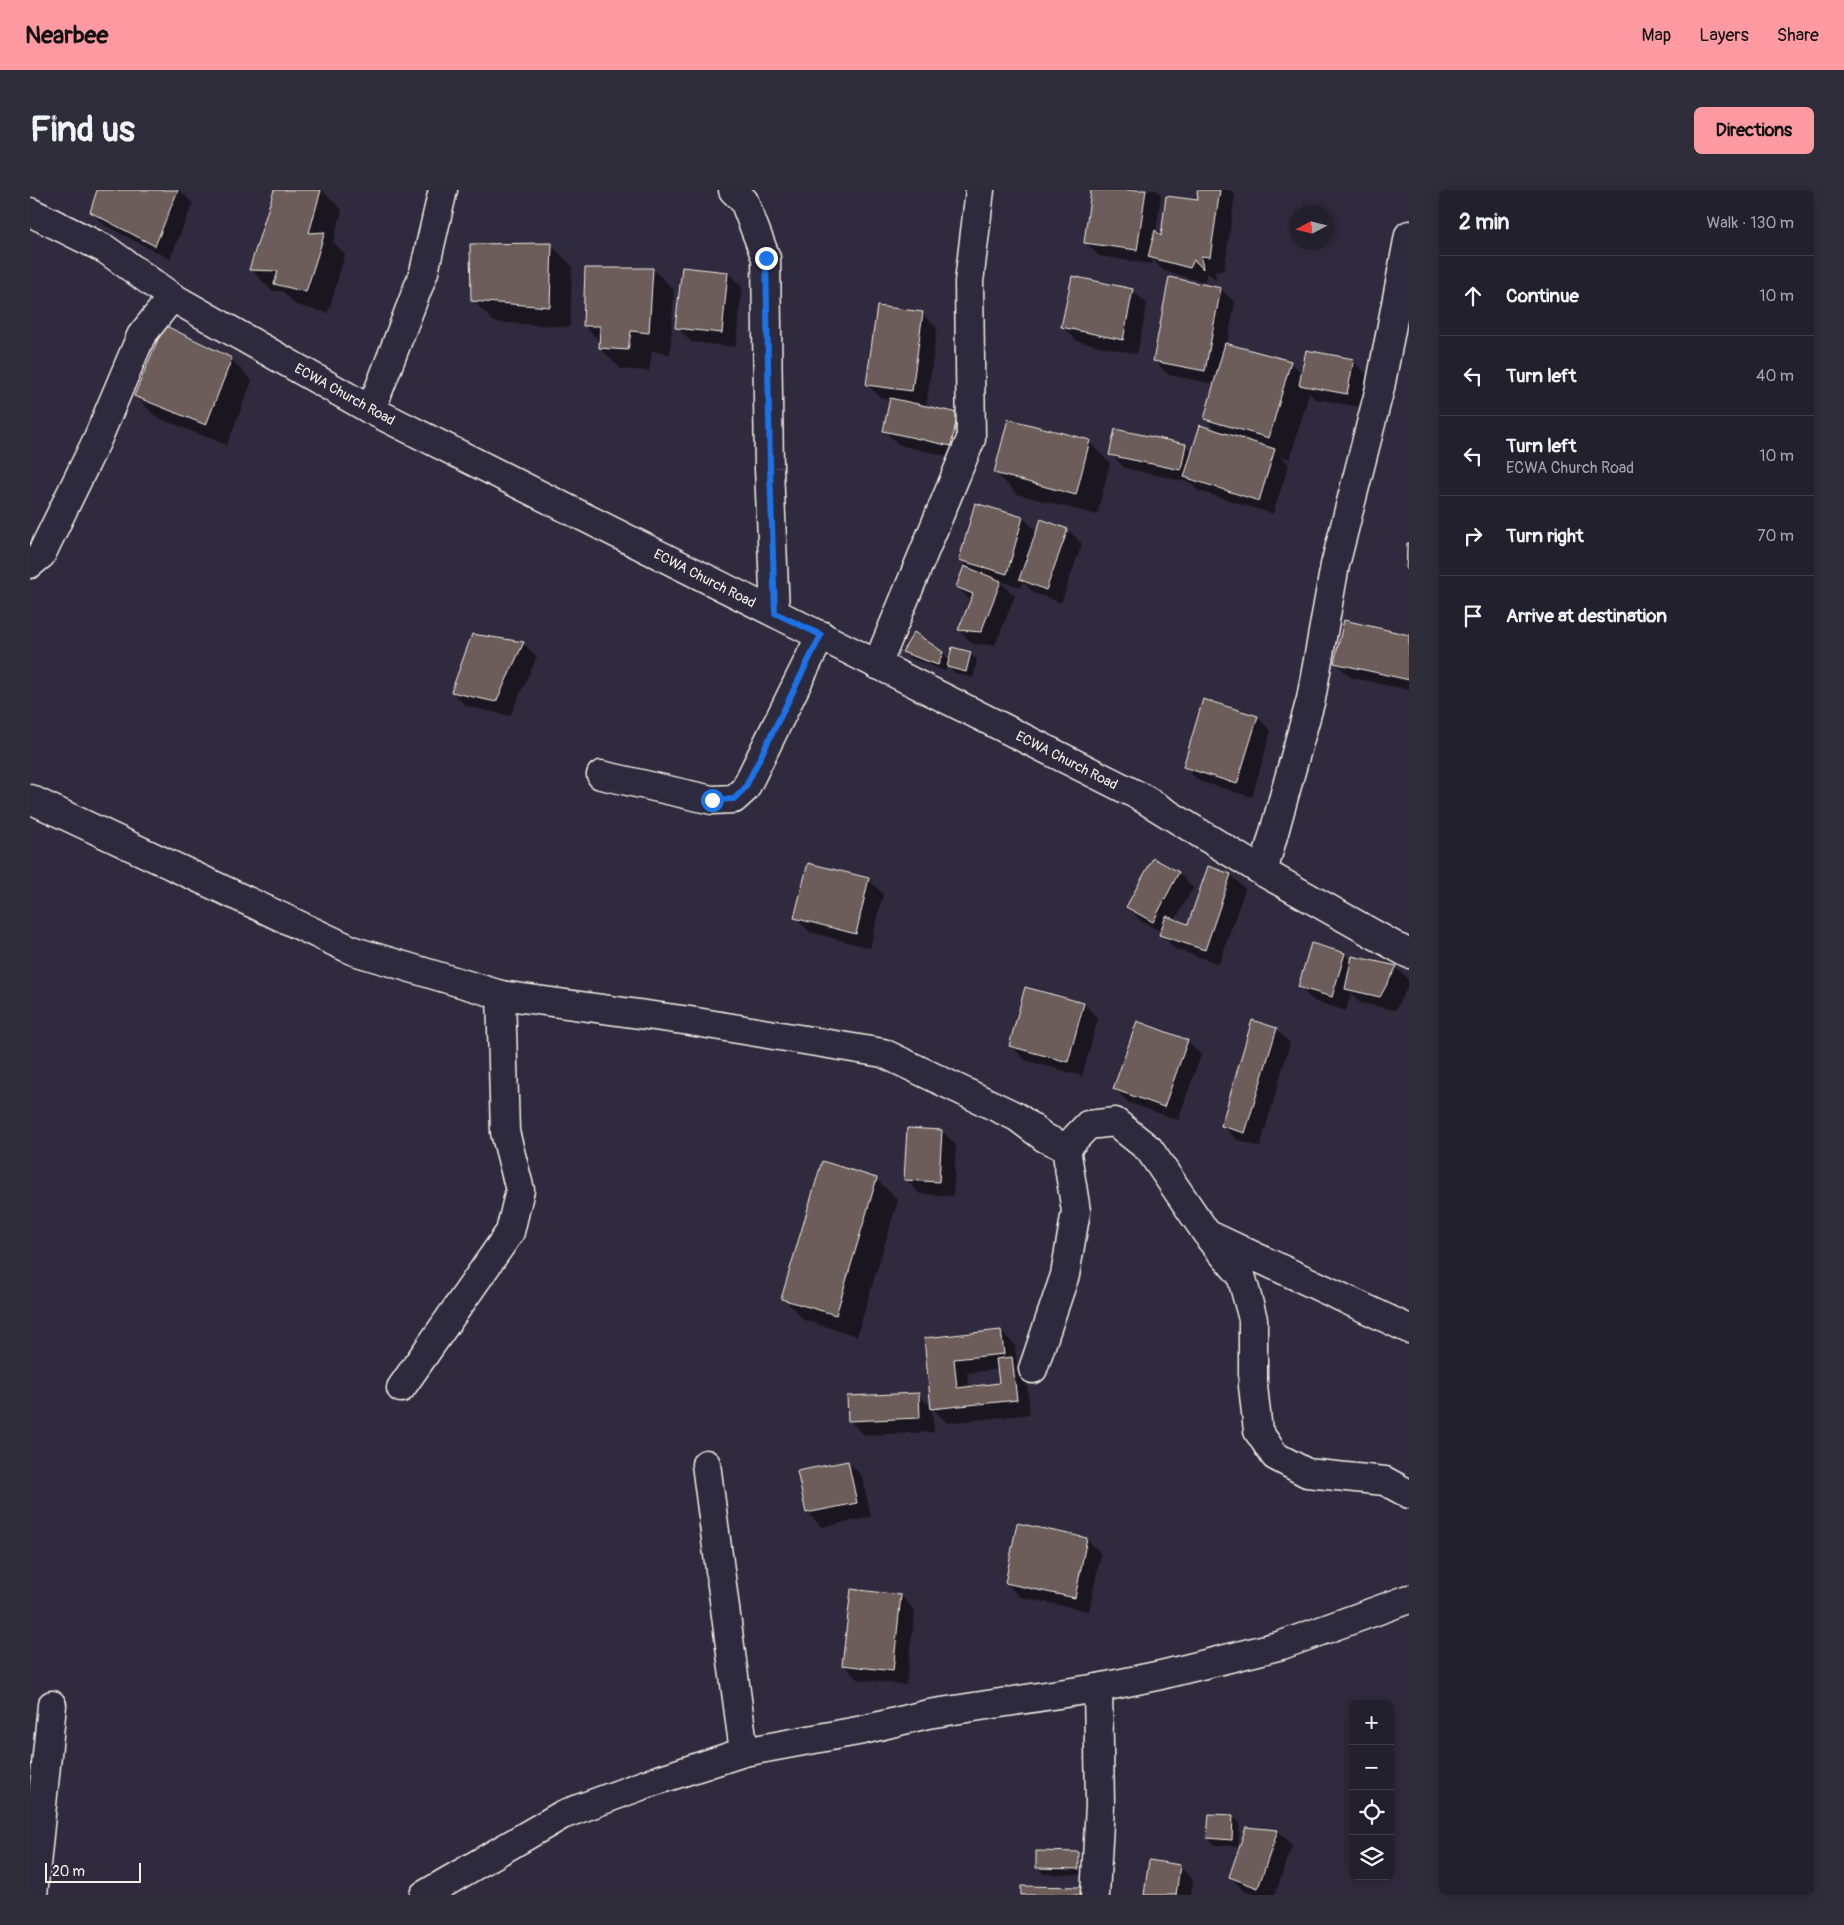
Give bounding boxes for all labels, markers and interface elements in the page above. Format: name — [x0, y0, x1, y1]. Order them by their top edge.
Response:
text: Nearbee — [25, 21, 108, 50]
text: Map — [1642, 24, 1671, 47]
text: Layers — [1699, 24, 1749, 47]
text: Share — [1777, 24, 1819, 47]
button: Directions — [1694, 107, 1814, 154]
text: Find us — [30, 108, 135, 152]
north arrow — [1289, 205, 1334, 250]
text: 2 min — [1459, 209, 1509, 236]
text: Walk · 130 m — [1707, 213, 1794, 233]
route end — [755, 247, 778, 270]
icon: ahead — [1459, 282, 1487, 310]
text: Continue — [1506, 284, 1579, 308]
text: 10 m — [1759, 286, 1794, 306]
street label: ECWA Church Road — [292, 360, 398, 429]
icon: left — [1459, 362, 1487, 390]
text: Turn left — [1506, 364, 1576, 388]
text: 40 m — [1756, 366, 1794, 386]
text: Turn left — [1506, 434, 1576, 458]
icon: left — [1459, 442, 1487, 470]
text: 10 m — [1759, 446, 1794, 466]
text: ECWA Church Road — [1506, 458, 1634, 478]
icon: right — [1459, 522, 1487, 550]
text: Turn right — [1506, 524, 1584, 548]
text: 70 m — [1757, 526, 1794, 546]
street label: ECWA Church Road — [651, 545, 759, 612]
icon: arrive — [1459, 602, 1487, 630]
text: Arrive at destination — [1506, 604, 1667, 628]
street label: ECWA Church Road — [1013, 727, 1121, 794]
route start — [701, 789, 724, 812]
map controls — [1349, 1700, 1394, 1880]
button: + — [1349, 1700, 1394, 1745]
button: − — [1349, 1745, 1394, 1790]
button: locate — [1349, 1790, 1394, 1835]
button: layers — [1349, 1835, 1394, 1880]
scale bar — [45, 1860, 141, 1883]
text: 20 m — [52, 1863, 85, 1880]

